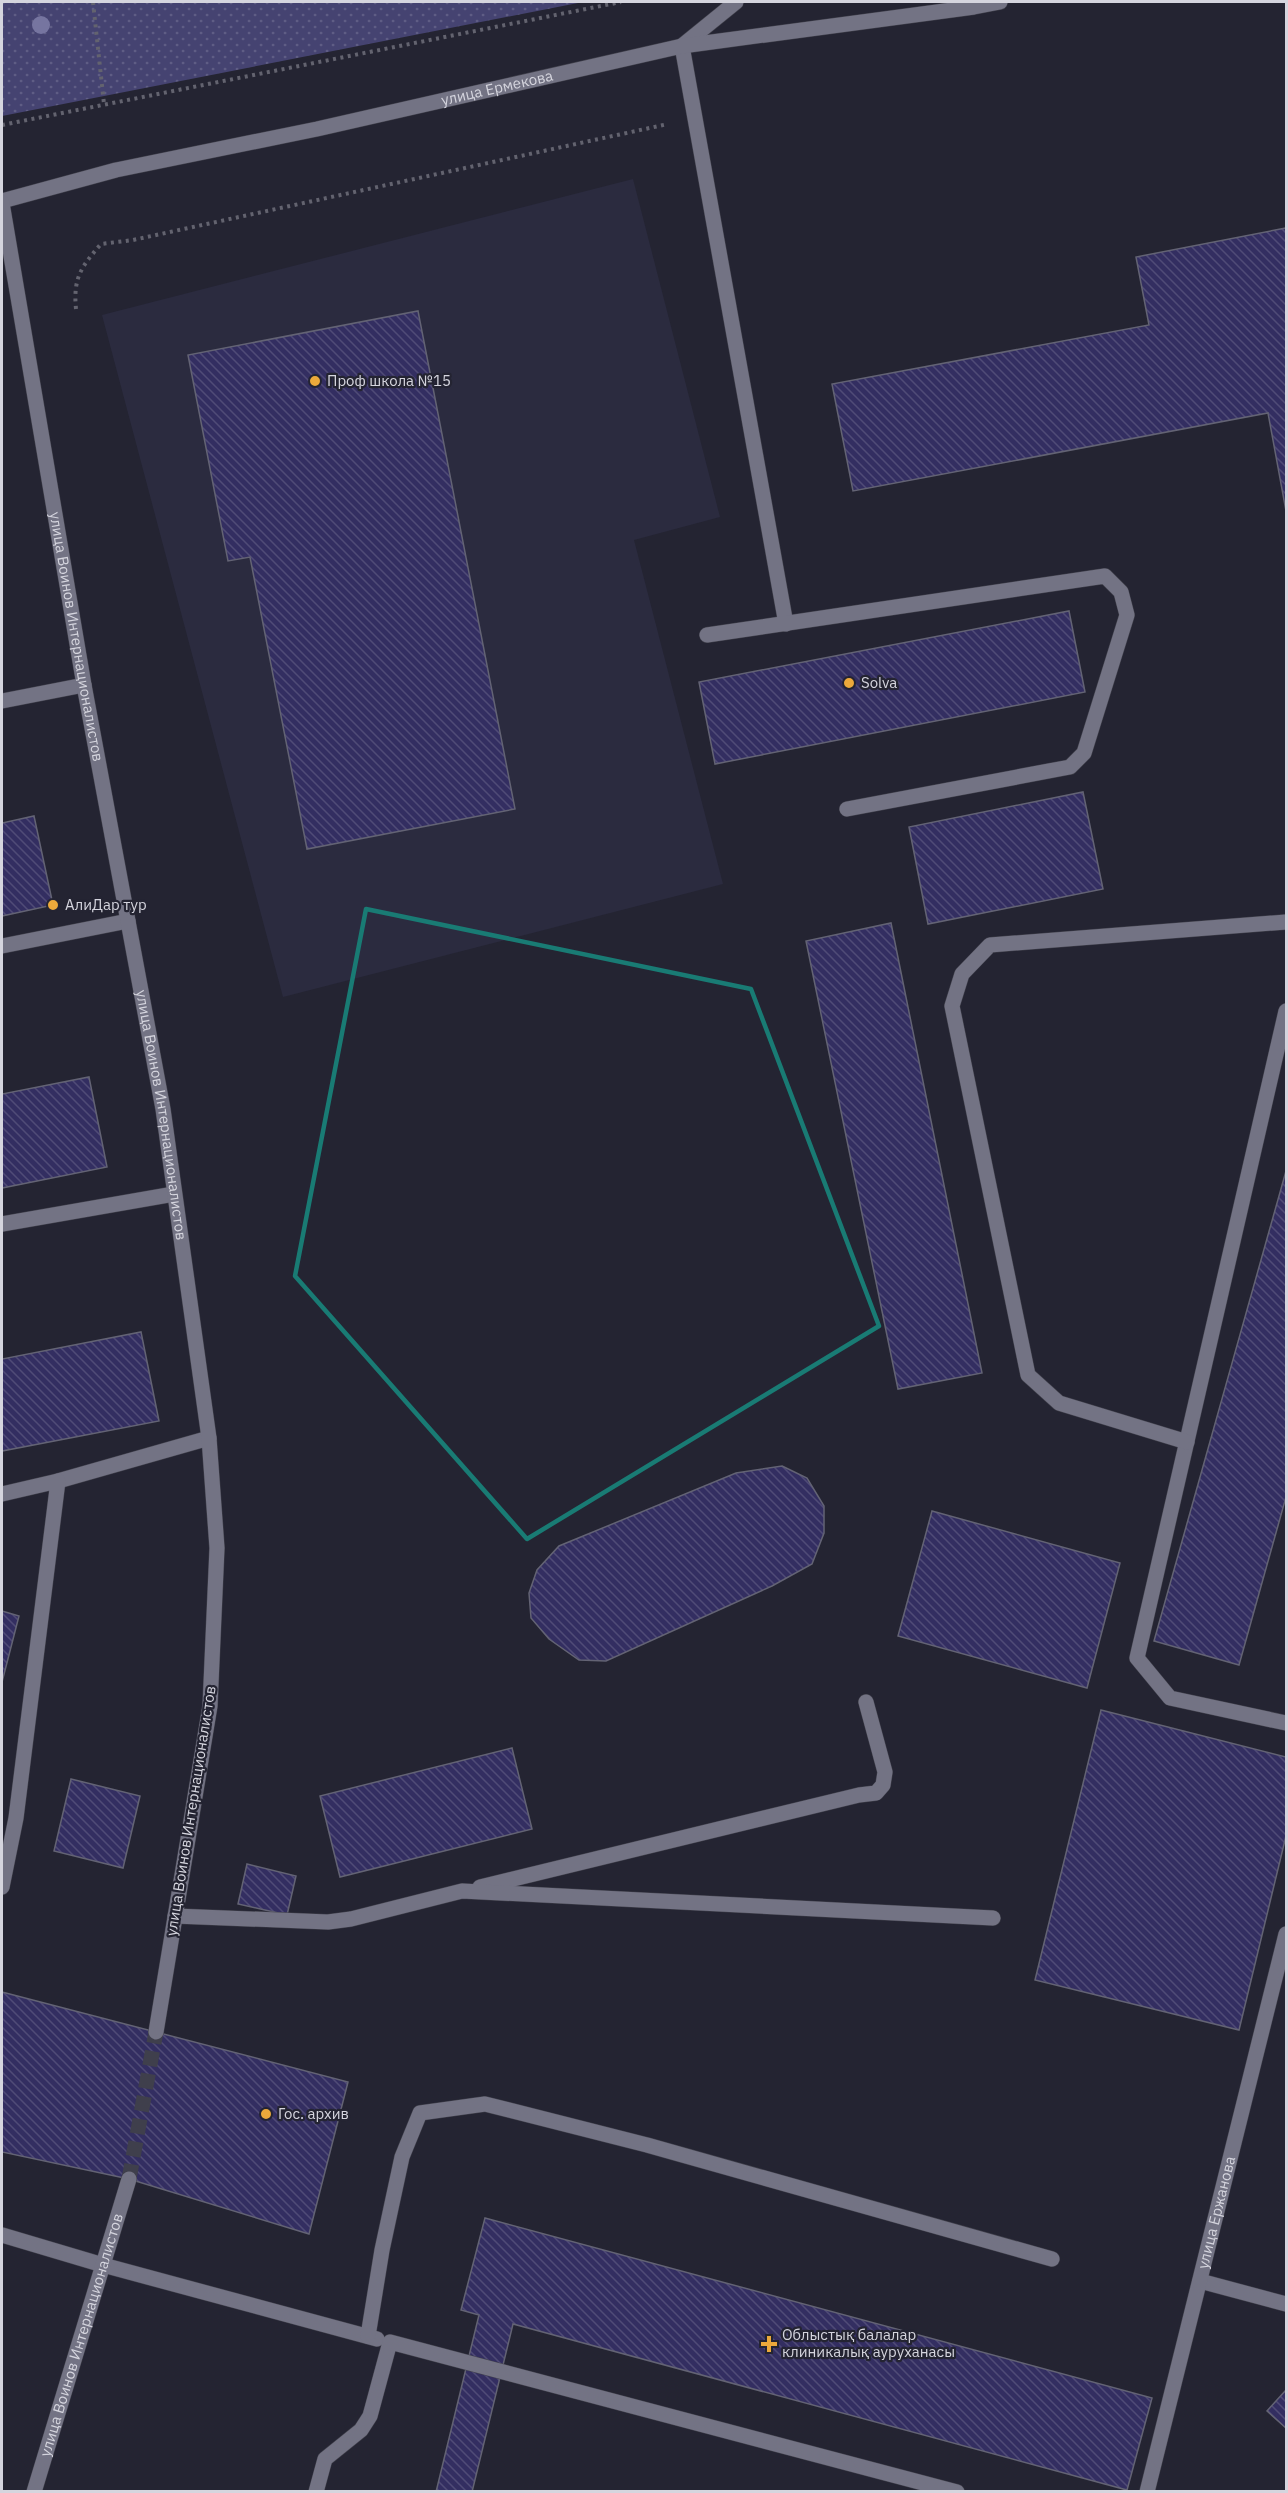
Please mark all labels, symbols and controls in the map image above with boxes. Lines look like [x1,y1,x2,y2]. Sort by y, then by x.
street label: улица Ермекова [439,66,555,109]
place label: Проф школа №15 [327,371,451,390]
marker: Проф школа №15 [308,374,322,388]
street label: улица Воинов Интернационалистов [46,510,108,763]
place label: Solva [861,673,897,692]
marker: Solva [842,676,856,690]
place label: АлиДар тур [65,895,147,914]
marker: АлиДар тур [46,898,60,912]
street label: улица Воинов Интернационалистов [132,988,191,1241]
street label: улица Воинов Интернационалистов [161,1684,220,1937]
place label: Гос. архив [278,2104,349,2123]
marker: Гос. архив [259,2107,273,2121]
street label: улица Ержанова [1193,2154,1239,2271]
street label: улица Воинов Интернационалистов [35,2211,127,2459]
place label: Облыстық балалар клиникалық ауруханасы [782,2325,955,2361]
marker: Облыстық балалар клиникалық ауруханасы [760,2335,778,2353]

